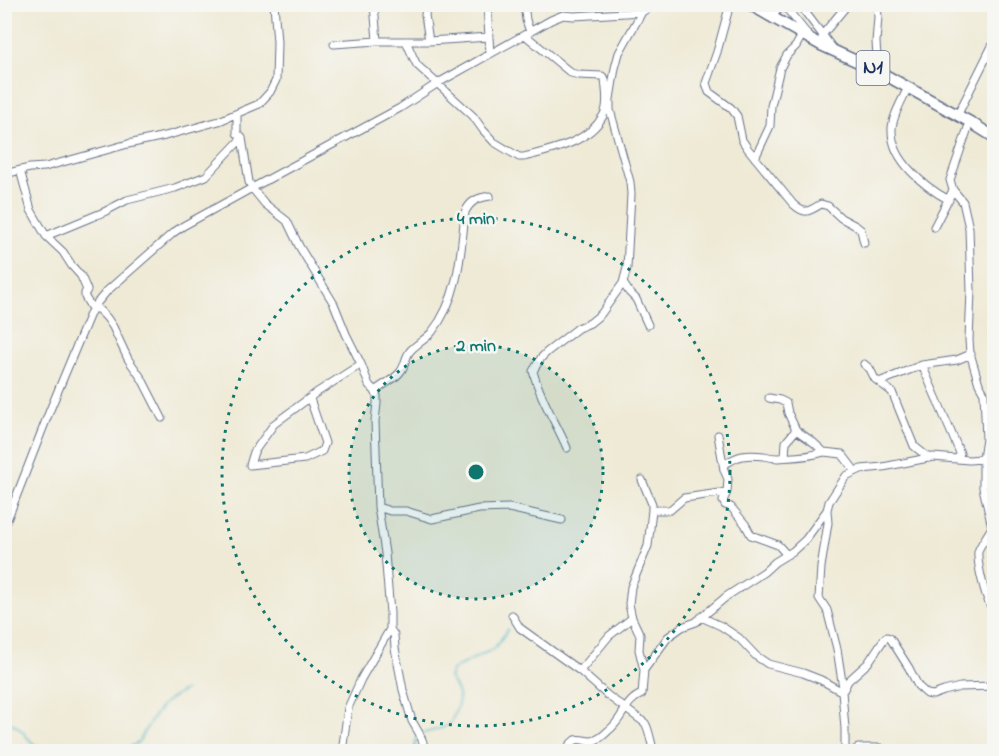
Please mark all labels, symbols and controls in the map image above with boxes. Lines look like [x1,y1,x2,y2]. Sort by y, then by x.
road number: N1 [856,51,890,85]
text: 4 min [457,207,495,233]
text: 2 min [455,334,496,360]
centre of rings [466,462,486,482]

